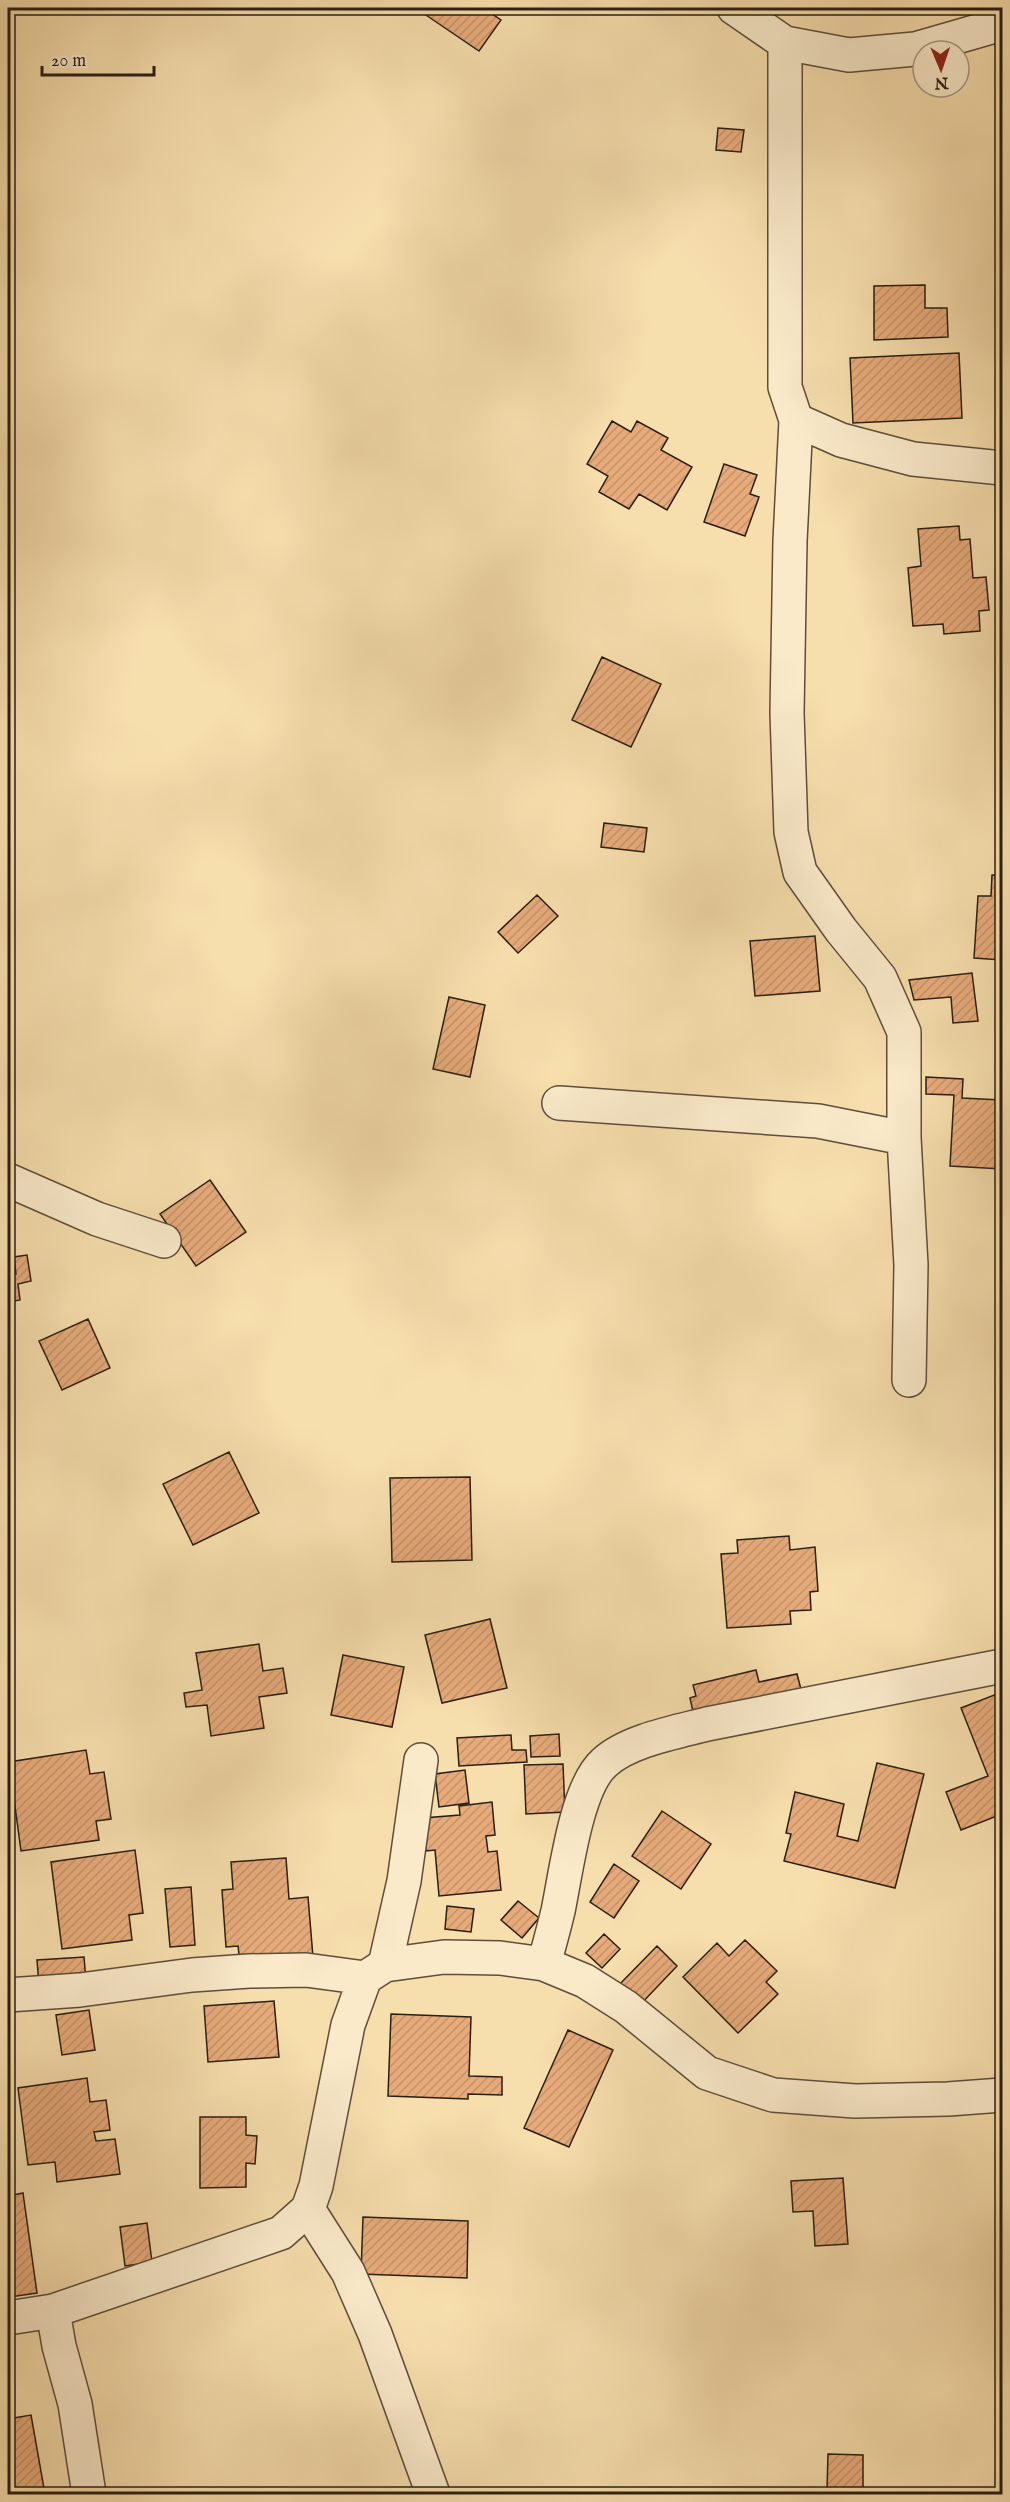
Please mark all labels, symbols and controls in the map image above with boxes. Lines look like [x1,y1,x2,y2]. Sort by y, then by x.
scale bar [42,39,154,77]
north arrow [911,39,971,99]
text: 20 m [51,50,86,73]
text: N [934,72,950,92]

